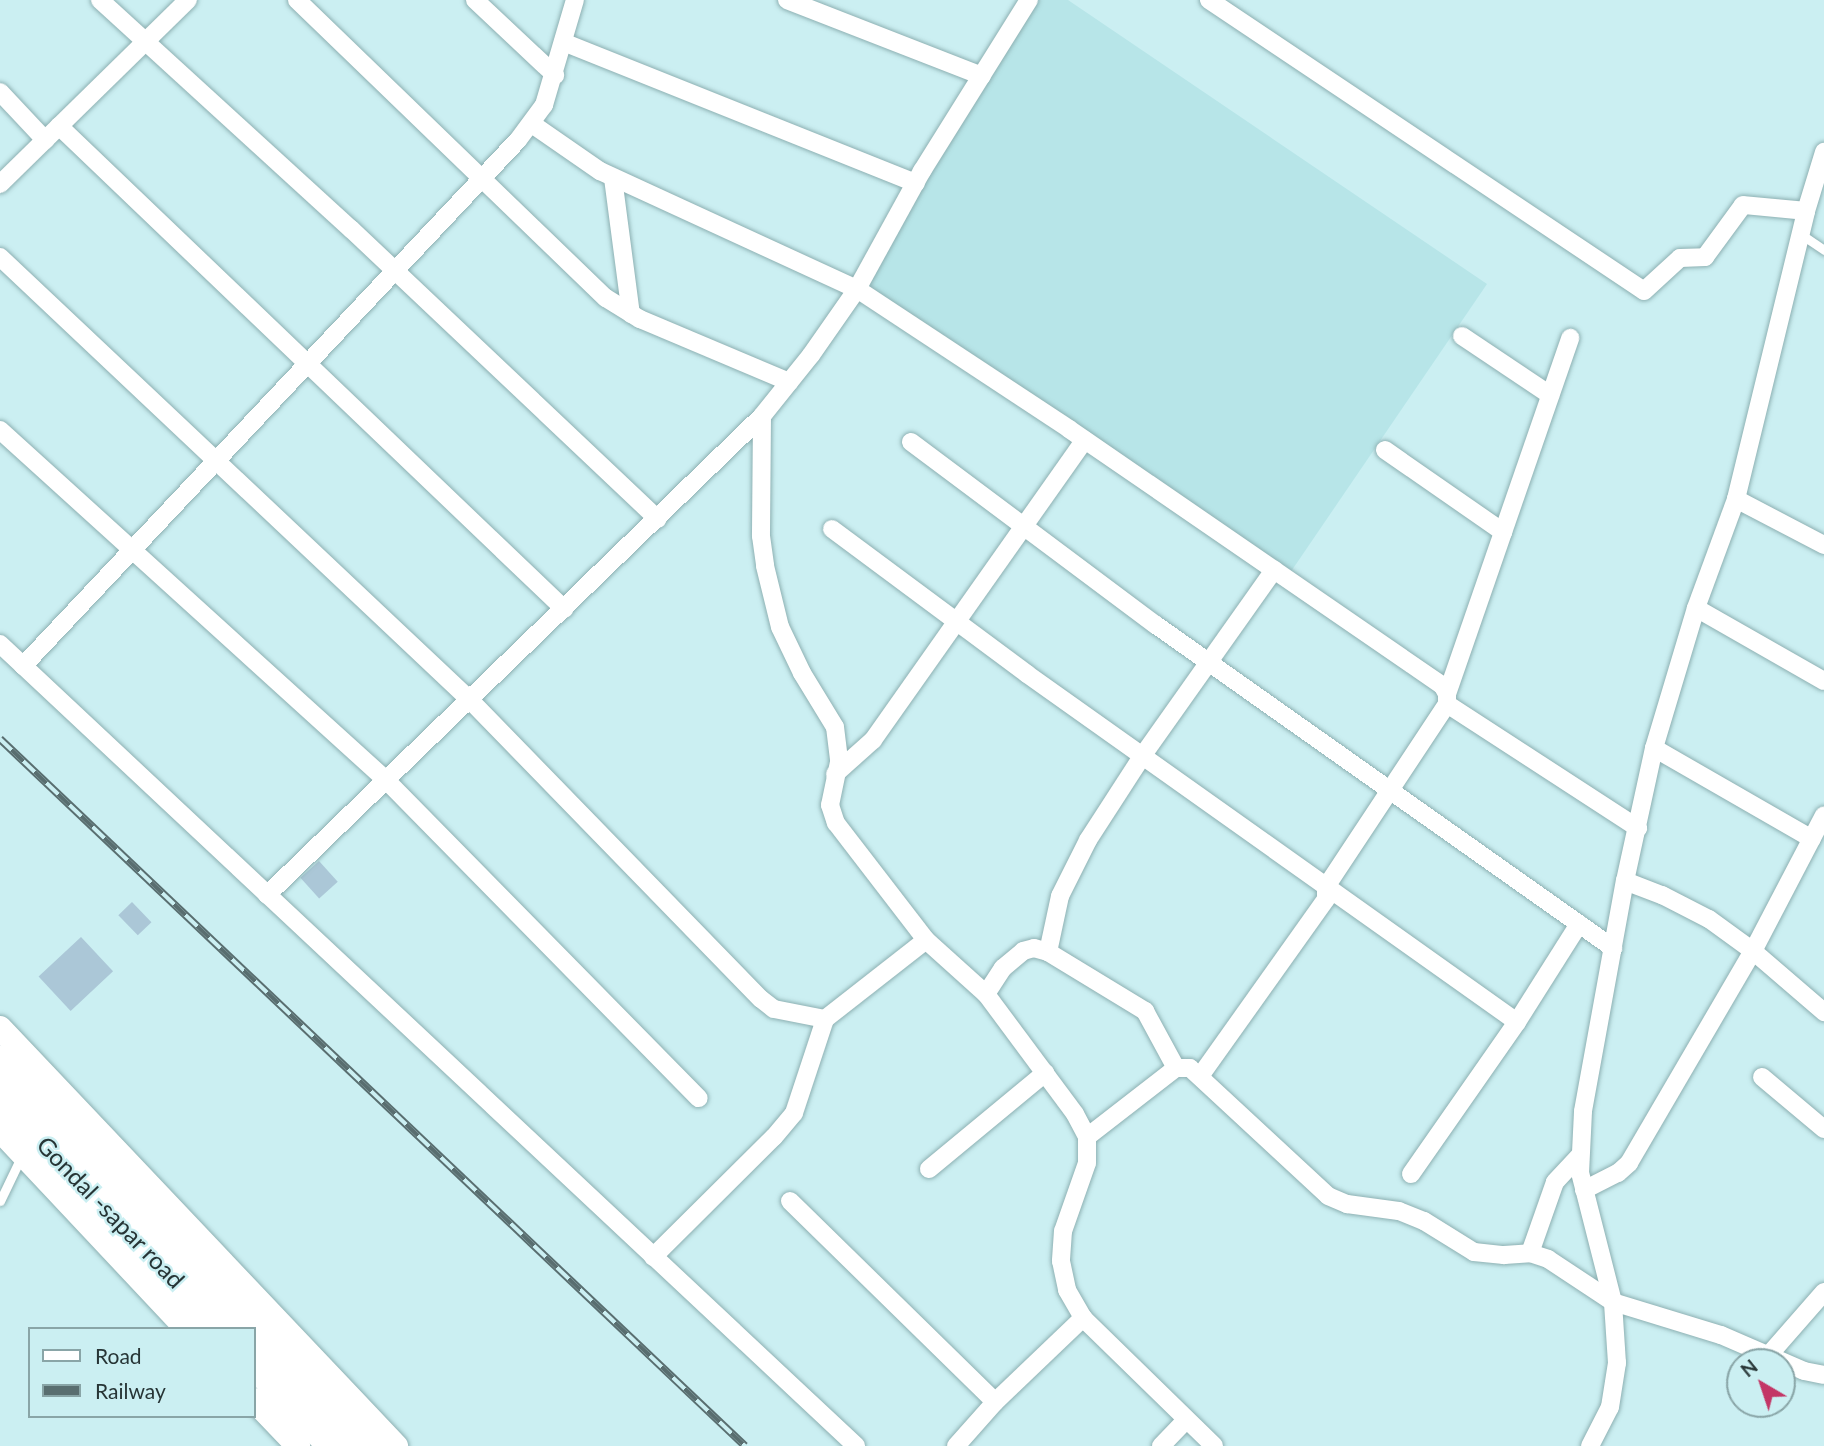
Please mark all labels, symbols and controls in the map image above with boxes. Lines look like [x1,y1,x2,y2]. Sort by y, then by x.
street label: Gondal -sapar road [31,1130,191,1294]
legend [28,1327,256,1418]
text: Road [95,1343,142,1368]
north arrow [1726,1348,1796,1418]
text: N [1736,1354,1762,1381]
text: Railway [95,1378,166,1403]

